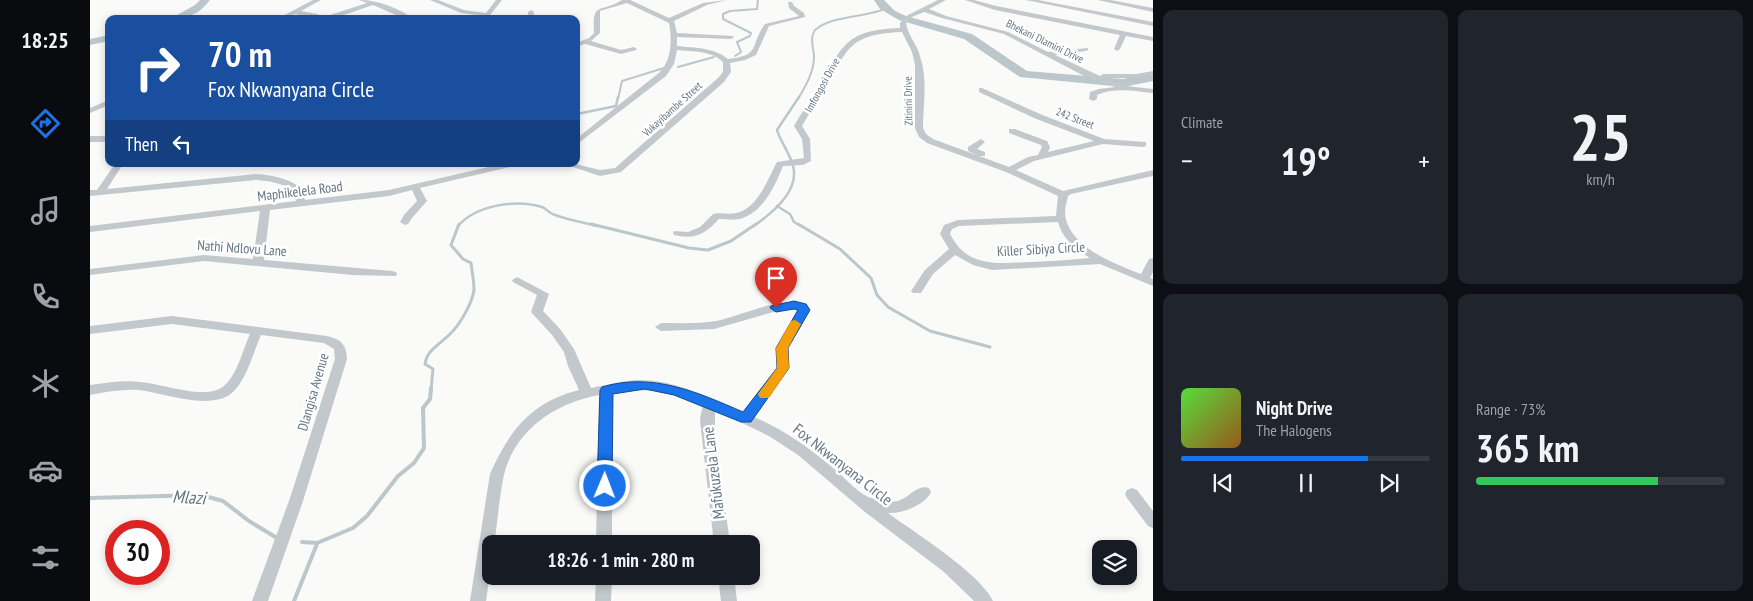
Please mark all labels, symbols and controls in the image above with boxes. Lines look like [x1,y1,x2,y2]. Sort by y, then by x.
street label: Bhekani Dlamini Drive [1004,16,1086,66]
text: 18:25 [21,26,69,54]
text: 70 m [208,31,272,77]
icon: right [125,35,190,100]
street label: Imfongosi Drive [801,55,843,115]
text: Fox Nkwanyana Circle [208,75,374,103]
street label: Zitinini Drive [901,76,915,126]
street label: Vukayibambe Street [639,79,705,140]
text: 25 [1569,94,1632,178]
street label: 242 Street [1054,104,1096,132]
icon: directions [28,106,63,141]
text: Climate [1181,112,1223,132]
icon: left [168,130,196,158]
text: Then [125,132,158,156]
text: 19° [1280,136,1331,185]
text: − [1181,142,1193,179]
text: + [1418,142,1430,179]
text: km/h [1586,169,1615,189]
street label: Maphikelela Road [256,177,344,205]
icon: music [28,193,63,228]
street label: Nathi Ndlovu Lane [197,236,288,260]
street label: Killer Sibiya Circle [996,238,1086,260]
pin [755,257,797,308]
icon: arrive [762,264,790,292]
icon: phone [28,279,63,314]
street label: Dlangisa Avenue [293,351,333,433]
icon: climate [28,366,63,401]
text: Night Drive [1256,396,1333,420]
text: Range · 73% [1476,399,1545,419]
street label: Fox Nkwanyana Circle [789,419,897,509]
text: The Halogens [1256,420,1332,440]
text: 365 km [1476,423,1579,472]
street label: Mafukuzela Lane [697,426,729,520]
icon: car [28,453,63,488]
position arrow [578,459,630,511]
icon: previous [1209,469,1237,497]
icon: pause [1292,469,1320,497]
icon: next [1375,469,1403,497]
water label: Mlazi [172,485,208,509]
speed limit sign: 30 [105,520,170,585]
icon: filters [28,540,63,575]
map controls [1092,540,1137,585]
button: layers [1092,540,1137,585]
text: 18:26 · 1 min · 280 m [548,548,694,572]

